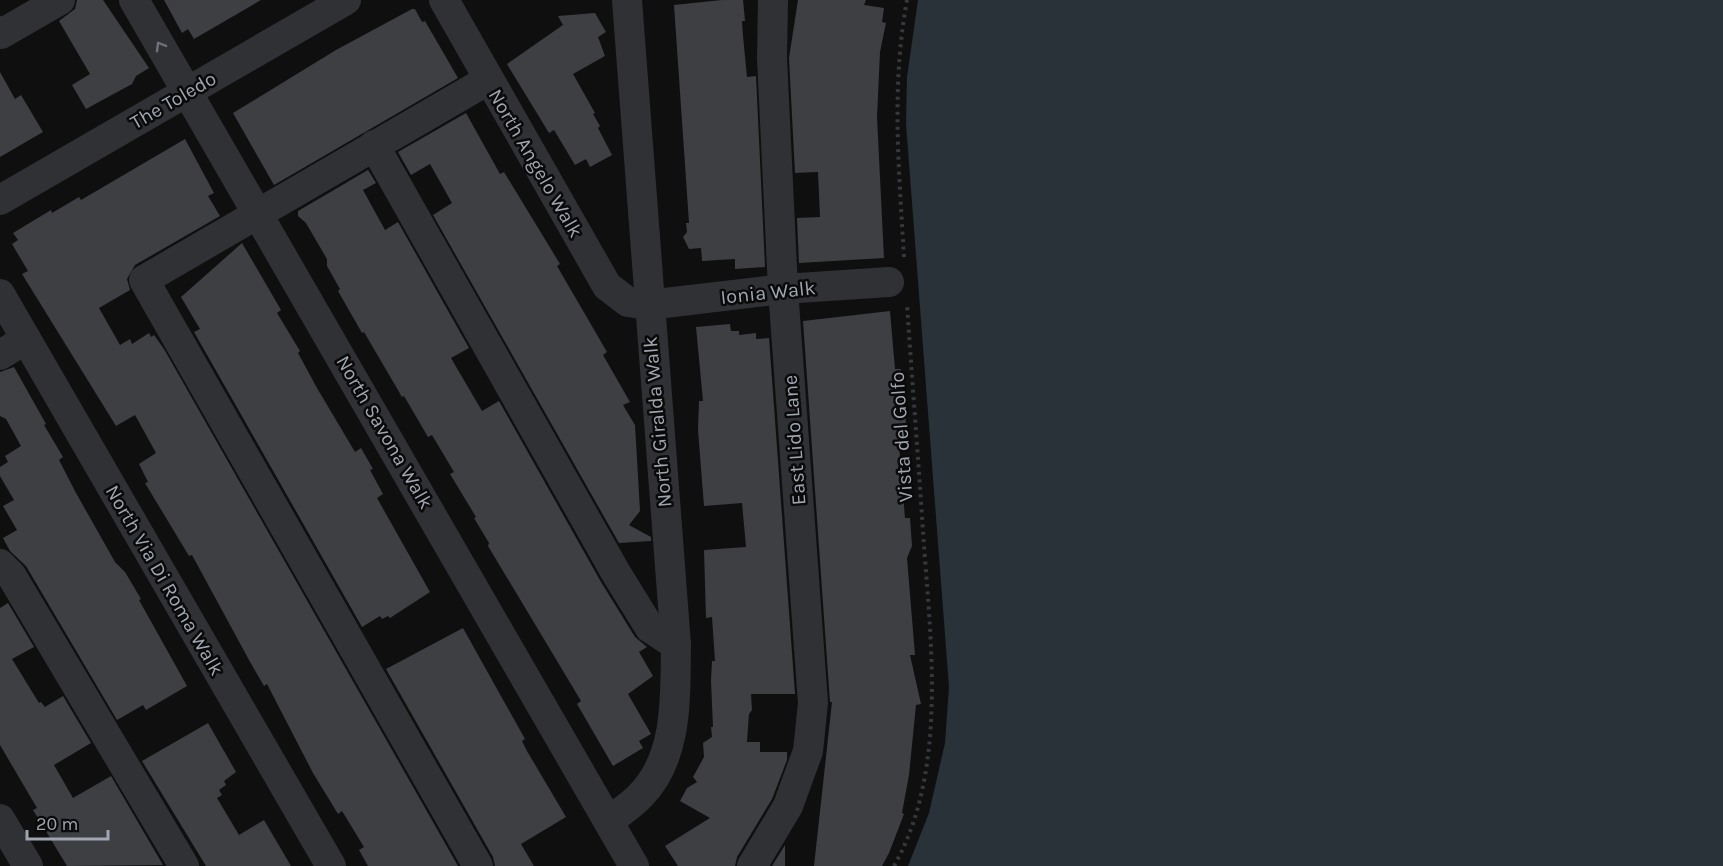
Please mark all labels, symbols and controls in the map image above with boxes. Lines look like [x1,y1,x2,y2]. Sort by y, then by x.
one-way arrow [156,42,167,52]
street label: The Toledo [126,67,220,134]
street label: North Angelo Walk [484,85,587,242]
street label: Ionia Walk [719,276,817,309]
street label: North Giralda Walk [639,335,676,508]
street label: North Savona Walk [331,351,438,513]
street label: Vista del Golfo [885,371,918,503]
street label: East Lido Lane [778,374,811,506]
street label: North Via Di Roma Walk [101,481,228,679]
scale bar [27,803,108,841]
text: 20 m [36,813,78,835]

